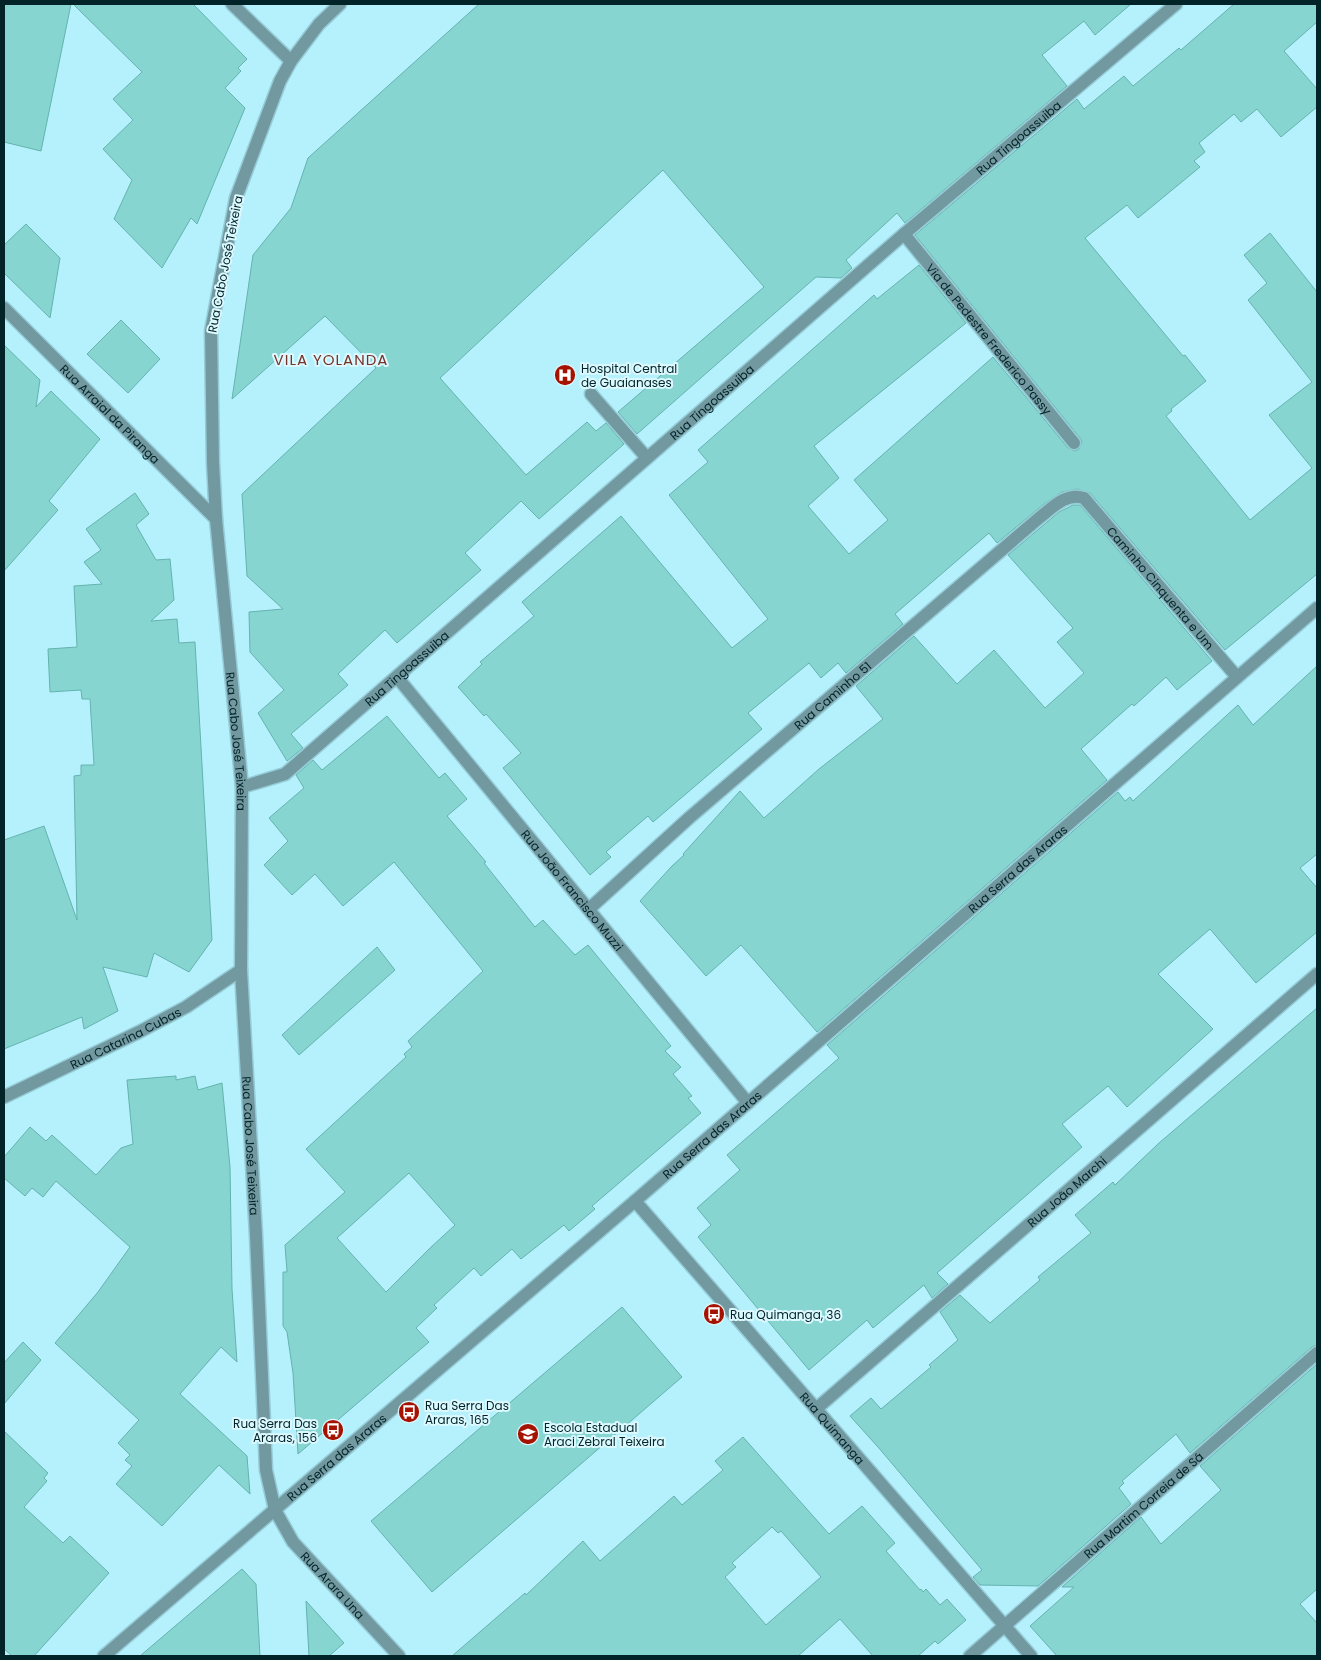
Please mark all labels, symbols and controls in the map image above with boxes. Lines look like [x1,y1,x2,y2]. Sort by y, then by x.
street label: Rua Tingoassuiba [972,96,1065,178]
street label: Rua Cabo José Teixeira [203,194,247,334]
street label: Via de Pedestre Frederico Passy [922,259,1056,418]
district label: VILA YOLANDA [274,349,388,370]
street label: Rua Arraial da Piranga [57,360,164,467]
place label: Hospital Central de Guaianases [581,360,677,391]
street label: Rua Tingoassuiba [666,360,757,443]
hospital icon: Hospital Central de Guaianases [553,363,577,387]
street label: Caminho Cinquenta e Um [1103,523,1218,653]
street label: Rua Tingoassuiba [361,627,452,710]
street label: Rua Caminho 51 [790,657,875,733]
street label: Rua Cabo José Teixeira [222,671,251,811]
street label: Rua Serra das Araras [964,821,1071,916]
street label: Rua João Francisco Muzzi [517,826,628,954]
street label: Rua Catarina Cubas [67,1003,184,1073]
street label: Rua Cabo José Teixeira [239,1076,263,1216]
street label: Rua Serra das Araras [658,1086,765,1182]
street label: Rua João Marchi [1023,1152,1110,1231]
bus stop icon: Rua Quimanga, 36 [702,1302,726,1326]
place label: Rua Quimanga, 36 [730,1306,841,1323]
street label: Rua Quimanga [796,1388,869,1468]
place label: Rua Serra Das Araras, 165 [425,1397,509,1428]
bus stop icon: Rua Serra Das Araras, 165 [397,1400,421,1424]
street label: Rua Serra das Araras [283,1409,390,1504]
place label: Rua Serra Das Araras, 156 [233,1415,317,1446]
bus stop icon: Rua Serra Das Araras, 156 [321,1418,345,1442]
place label: Escola Estadual Araci Zebral Teixeira [544,1419,665,1450]
school or university icon: Escola Estadual Araci Zebral Teixeira [516,1422,540,1446]
street label: Rua Martim Correia de Sá [1080,1448,1207,1562]
street label: Rua Arara Una [297,1547,369,1623]

